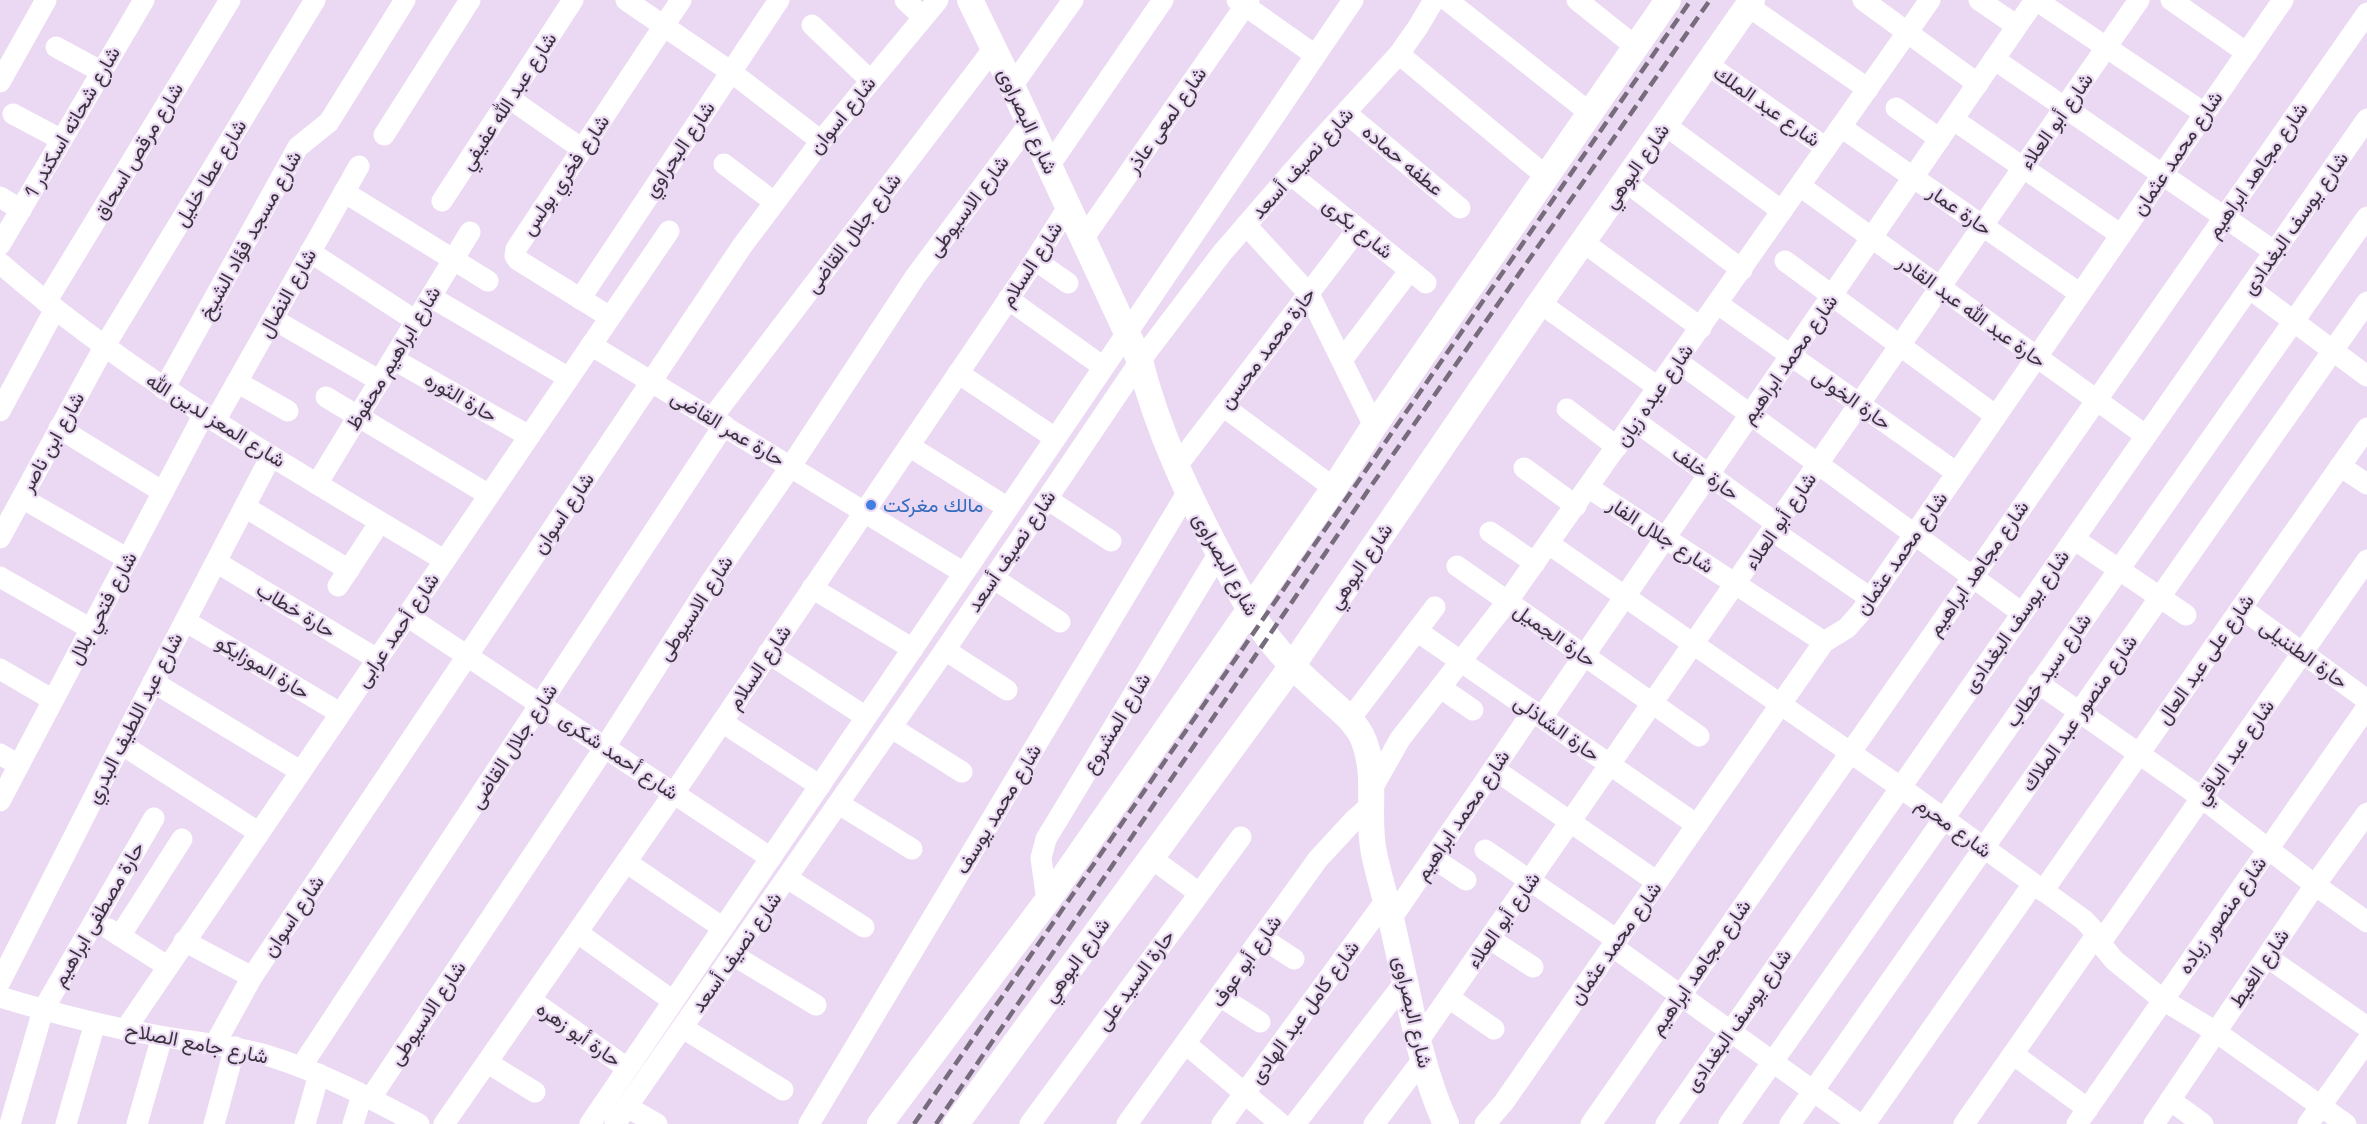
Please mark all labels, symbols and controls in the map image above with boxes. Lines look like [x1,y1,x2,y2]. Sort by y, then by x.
street label: شارع عبد الله عفيفي [454,27,566,177]
street label: شارع شحاته اسكندر 1 [18,42,127,203]
street label: شارع عبد الملك [1708,60,1826,153]
street label: شارع لمعى عاذر [1119,62,1213,180]
street label: شارع البصراوى [991,64,1064,179]
street label: شارع أبو العلاء [2013,68,2100,175]
street label: شارع اسوان [803,71,882,160]
street label: شارع مرقص اسحاق [87,78,190,225]
street label: شارع محمد عثمان [2126,86,2229,221]
street label: شارع البحراوي [637,96,724,204]
street label: شارع مجاهد ابراهيم [2200,97,2314,244]
street label: شارع نصيف أسعد [1245,102,1360,225]
street label: شارع فخري بولس [515,110,618,243]
street label: شارع عطا خليل [168,115,253,232]
street label: عطفه حماده [1357,118,1449,202]
street label: شارع البوهي [1597,118,1678,216]
street label: شارع مسجد فؤاد الشيخ [193,146,308,324]
street label: شارع يوسف البغدادى [2236,146,2355,300]
street label: شارع الاسيوطى [921,150,1015,262]
street label: شارع جلال القاضى [799,168,908,299]
street label: حارة عمار [1922,178,1997,241]
street label: شارع بكرى [1317,192,1399,265]
street label: شارع السلام [994,216,1069,312]
street label: شارع النضال [252,244,323,343]
street label: حارة عبد الله عبد القادر [1892,248,2051,374]
street label: شارع ابراهيم محفوظ [340,281,447,435]
street label: حارة محمد محسن [1213,282,1321,414]
street label: شارع محمد ابراهيم [1735,289,1844,429]
street label: شارع عبده زيان [1609,339,1700,452]
street label: حارة الخولى [1808,363,1896,435]
street label: حارة الثوره [420,366,502,428]
street label: شارع المعز لدين الله [141,367,291,474]
street label: حارة عمر القاضى [666,384,790,472]
street label: شارع ابن ناصر [13,387,91,498]
street label: حارة خلف [1667,440,1745,506]
street label: شارع اسوان [526,467,601,559]
street label: شارع أبو العلاء [1738,467,1823,575]
street label: شارع نصيف أسعد [961,485,1062,618]
street label: شارع محمد عثمان [1849,486,1954,620]
street label: شارع جلال الفار [1602,491,1719,580]
place label: مالك مغركت [883,492,983,518]
street label: شارع مجاهد ابراهيم [1921,495,2035,642]
marker: مالك مغركت [864,498,878,512]
street label: شارع البصراوى [1186,508,1265,621]
street label: شارع البوهي [1322,518,1402,616]
street label: شارع يوسف البغدادى [1957,544,2076,698]
street label: شارع فتحي بلال [61,547,146,671]
street label: شارع الاسيوطى [651,550,740,666]
street label: شارع أحمد عرابى [349,568,446,693]
street label: حارة خطاب [252,576,340,644]
street label: شارع على عبد العال [2150,589,2260,730]
street label: حارة الجميل [1509,597,1601,673]
street label: شارع سيد خطاب [1999,608,2098,733]
street label: حارة الطننيلى [2255,613,2353,695]
street label: شارع السلام [721,620,798,715]
street label: شارع عبد اللطيف البدري [80,628,192,810]
street label: حارة الموزايكو [211,629,315,705]
street label: شارع منصور عبد الملاك [2015,630,2144,797]
street label: شارع المشروع [1076,668,1157,779]
street label: شارع جلال القاضى [463,679,564,814]
street label: حارة الشاذلى [1509,689,1605,767]
street label: شارع عبد الباقي [2188,694,2283,812]
street label: شارع أحمد شكرى [554,707,684,806]
street label: شارع محمد يوسف [949,739,1048,879]
street label: شارع محمد ابراهيم [1409,745,1516,886]
street label: شارع محرم [1910,791,1997,864]
street label: حارة مصطفى ابراهيم [46,837,150,991]
street label: شارع منصور زياده [2172,851,2273,980]
street label: شارع أبو العلاء [1460,867,1547,974]
street label: شارع اسوان [256,870,331,962]
street label: شارع محمد عثمان [1563,876,1668,1010]
street label: شارع نصيف أسعد [685,886,788,1018]
street label: شارع مجاهد ابراهيم [1643,894,1757,1041]
street label: شارع أبو عوف [1205,910,1288,1013]
street label: شارع البوهي [1037,913,1119,1010]
street label: حارة السيد على [1090,924,1180,1036]
street label: شارع الغيط [2223,924,2296,1013]
street label: شارع كامل عبد الهادى [1243,935,1366,1089]
street label: شارع يوسف البغدادى [1679,943,1798,1097]
street label: شارع البصراوى [1387,954,1438,1071]
street label: شارع الاسيوطى [383,956,472,1071]
street label: حارة أبو زهره [532,995,626,1073]
street label: شارع جامع الصلاح [123,1016,271,1071]

